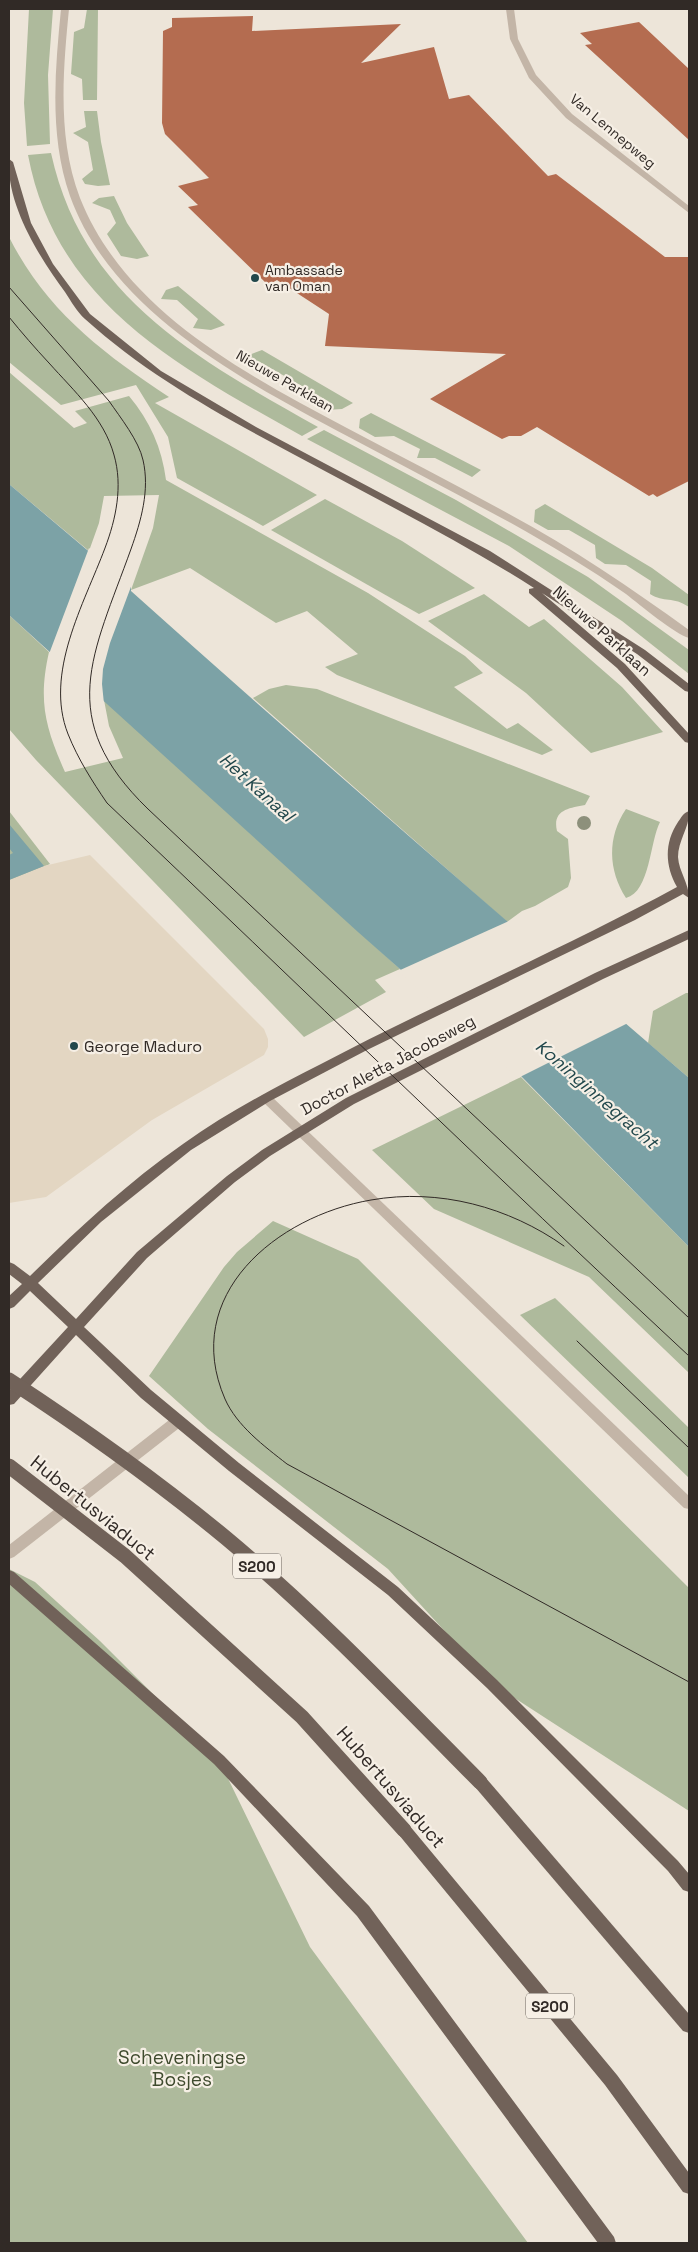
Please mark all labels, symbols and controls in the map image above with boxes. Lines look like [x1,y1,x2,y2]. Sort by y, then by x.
street label: Van Lennepweg [566,90,660,172]
place label: Ambassade van Oman [265,261,343,295]
marker: Ambassade van Oman [249,272,261,284]
street label: Nieuwe Parklaan [233,346,337,416]
street label: Nieuwe Parklaan [548,581,656,681]
water label: Het Kanaal [215,748,301,828]
street label: Doctor Aletta Jacobsweg [297,1010,479,1120]
water label: Koninginnegracht [531,1035,664,1155]
place label: George Maduro [84,1036,202,1057]
marker: George Maduro [68,1040,80,1052]
street label: Hubertusviaduct [25,1450,161,1566]
road number: S200 [233,1554,281,1578]
street label: Hubertusviaduct [331,1721,451,1853]
road number: S200 [526,1994,574,2018]
park label: Scheveningse Bosjes [118,2045,246,2092]

